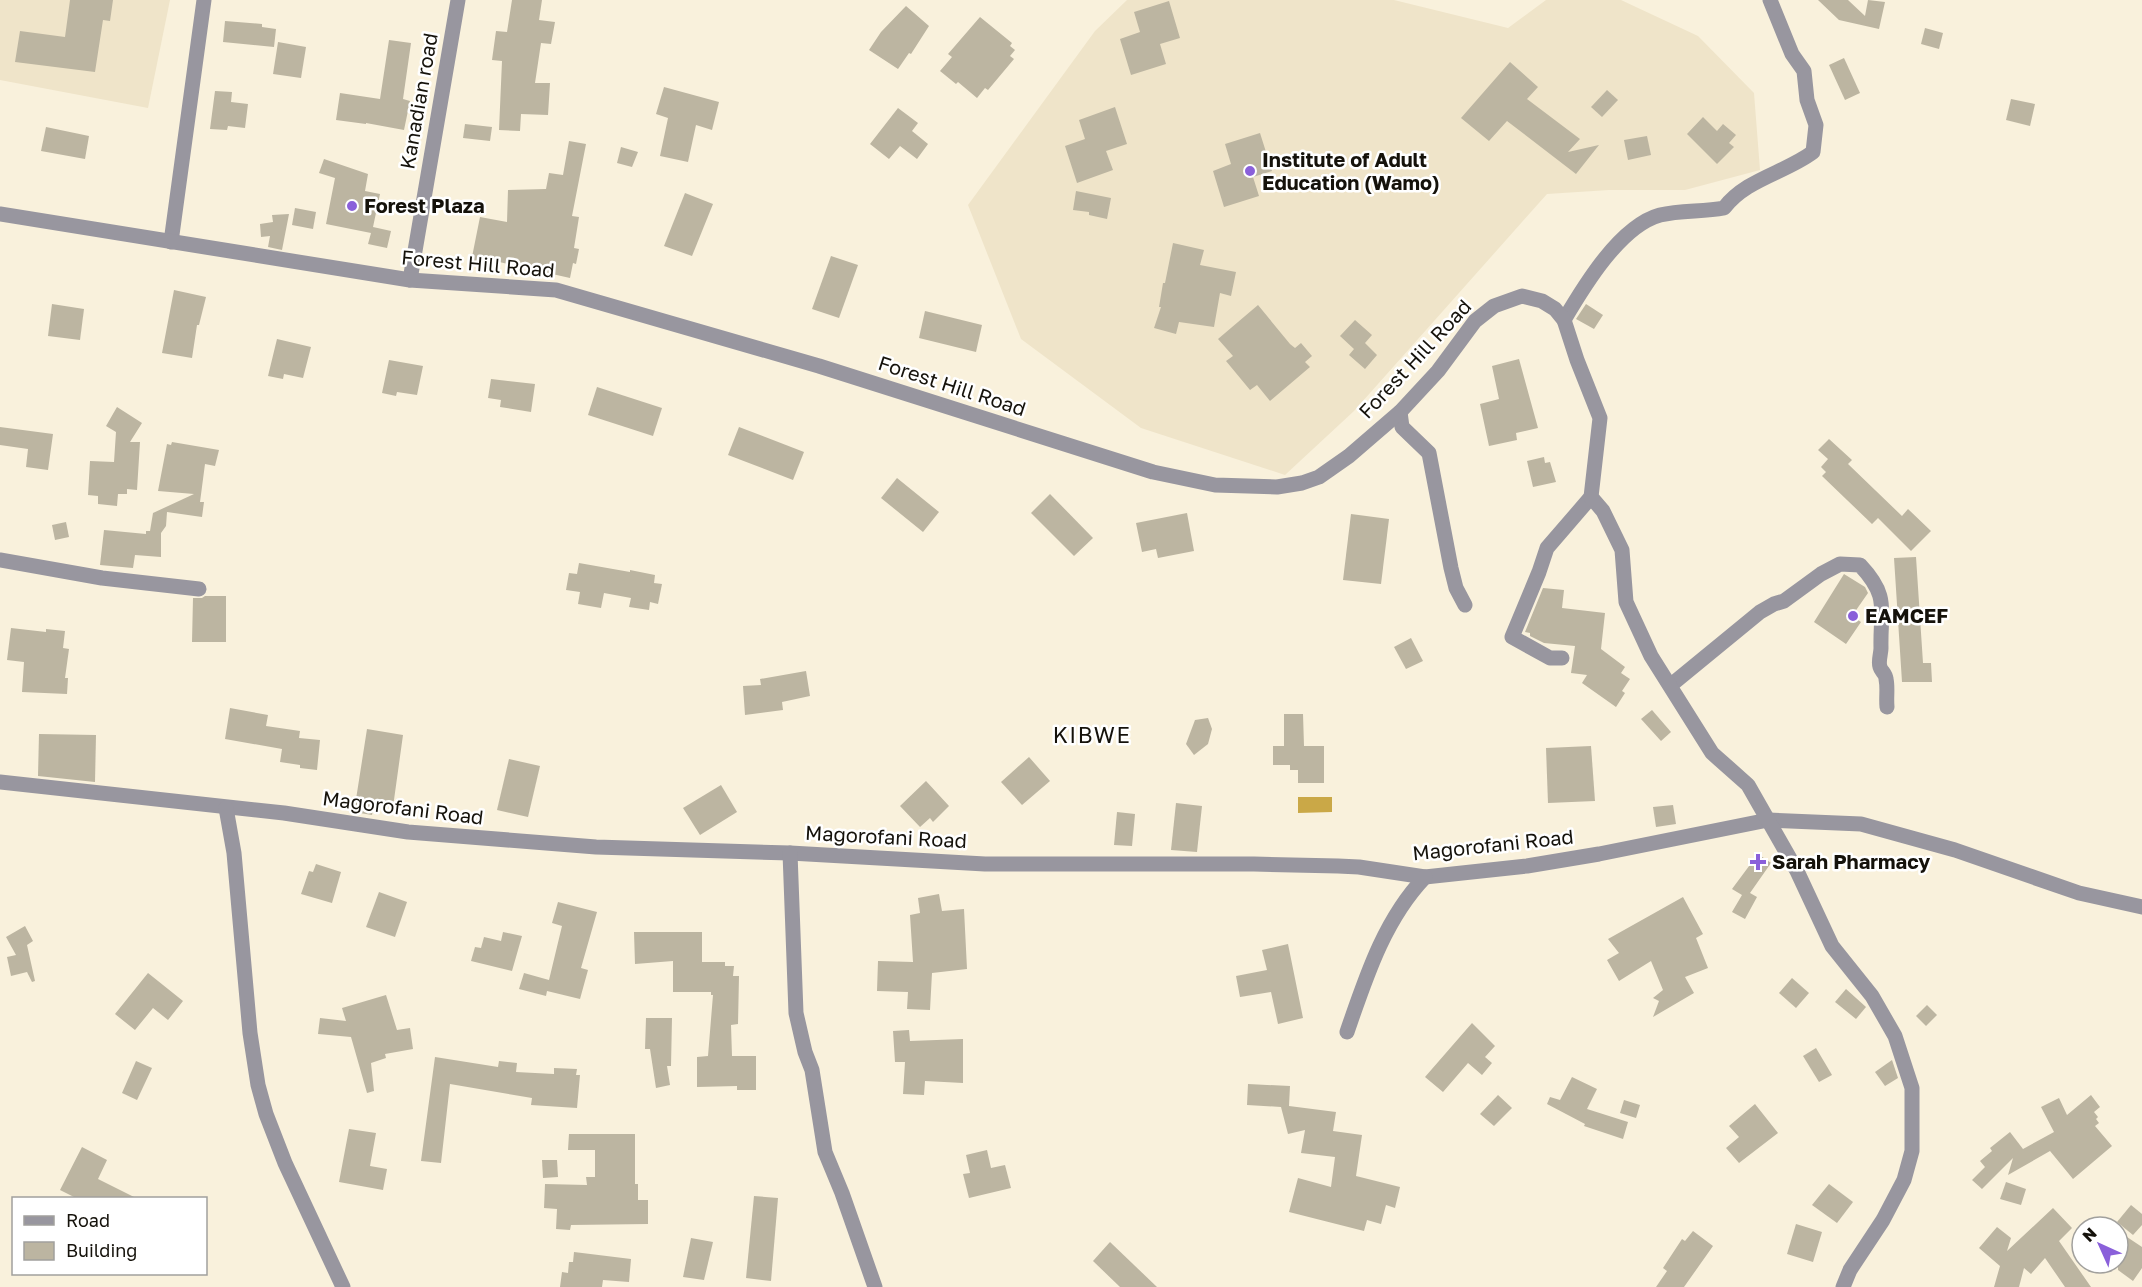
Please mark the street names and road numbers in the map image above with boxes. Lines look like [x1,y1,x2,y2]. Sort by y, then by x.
street label: Kanadian road [394,31,442,171]
street label: Forest Hill Road [400,244,556,282]
street label: Forest Hill Road [1353,294,1476,423]
street label: Forest Hill Road [875,350,1029,420]
street label: Magorofani Road [321,785,485,829]
street label: Magorofani Road [805,820,968,852]
street label: Magorofani Road [1411,824,1575,864]

